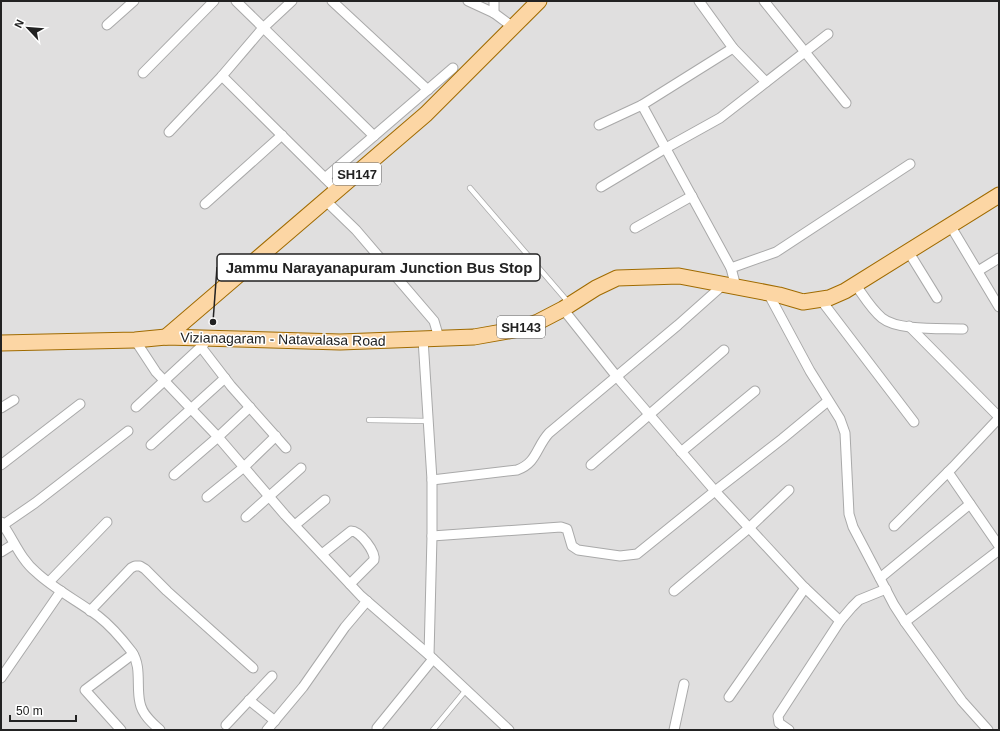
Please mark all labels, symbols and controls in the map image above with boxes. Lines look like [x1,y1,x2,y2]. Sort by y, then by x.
north arrow [8,8,48,48]
text: N [12,17,26,30]
road number: SH147 [333,163,381,185]
callout: Jammu Narayanapuram Junction Bus Stop [217,254,540,281]
text: Jammu Narayanapuram Junction Bus Stop [226,259,532,276]
road number: SH143 [497,316,545,338]
street label: Vizianagaram - Natavalasa Road [180,329,386,349]
scale bar [10,697,76,723]
text: 50 m [16,704,43,718]

